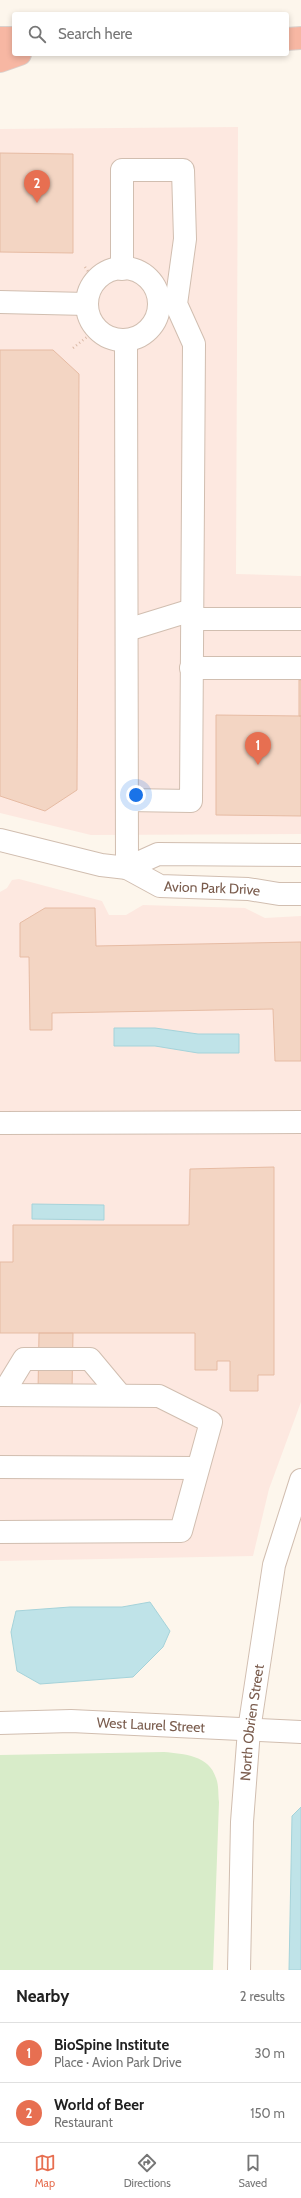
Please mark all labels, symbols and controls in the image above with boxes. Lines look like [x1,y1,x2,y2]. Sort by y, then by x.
search box [12,12,289,56]
icon: search [26,23,48,45]
text: Search here [58,25,133,43]
pin: 2 [24,170,50,203]
pin: 1 [245,732,271,765]
your location [126,785,146,805]
street label: Avion Park Drive [164,877,262,900]
street label: North Obrien Street [236,1663,268,1781]
street label: West Laurel Street [96,1713,206,1736]
text: Nearby [16,1986,69,2006]
text: 2 results [240,1988,285,2004]
text: BioSpine Institute [54,2036,169,2054]
text: 1 [27,2045,31,2061]
text: 30 m [255,2045,285,2061]
text: Place · Avion Park Drive [54,2054,182,2070]
text: World of Beer [54,2096,144,2114]
text: 2 [26,2105,32,2121]
text: 150 m [250,2105,285,2121]
text: Restaurant [54,2114,113,2130]
tab: Map [34,2152,56,2190]
tab: Directions [124,2152,171,2190]
tab: Saved [239,2152,267,2190]

